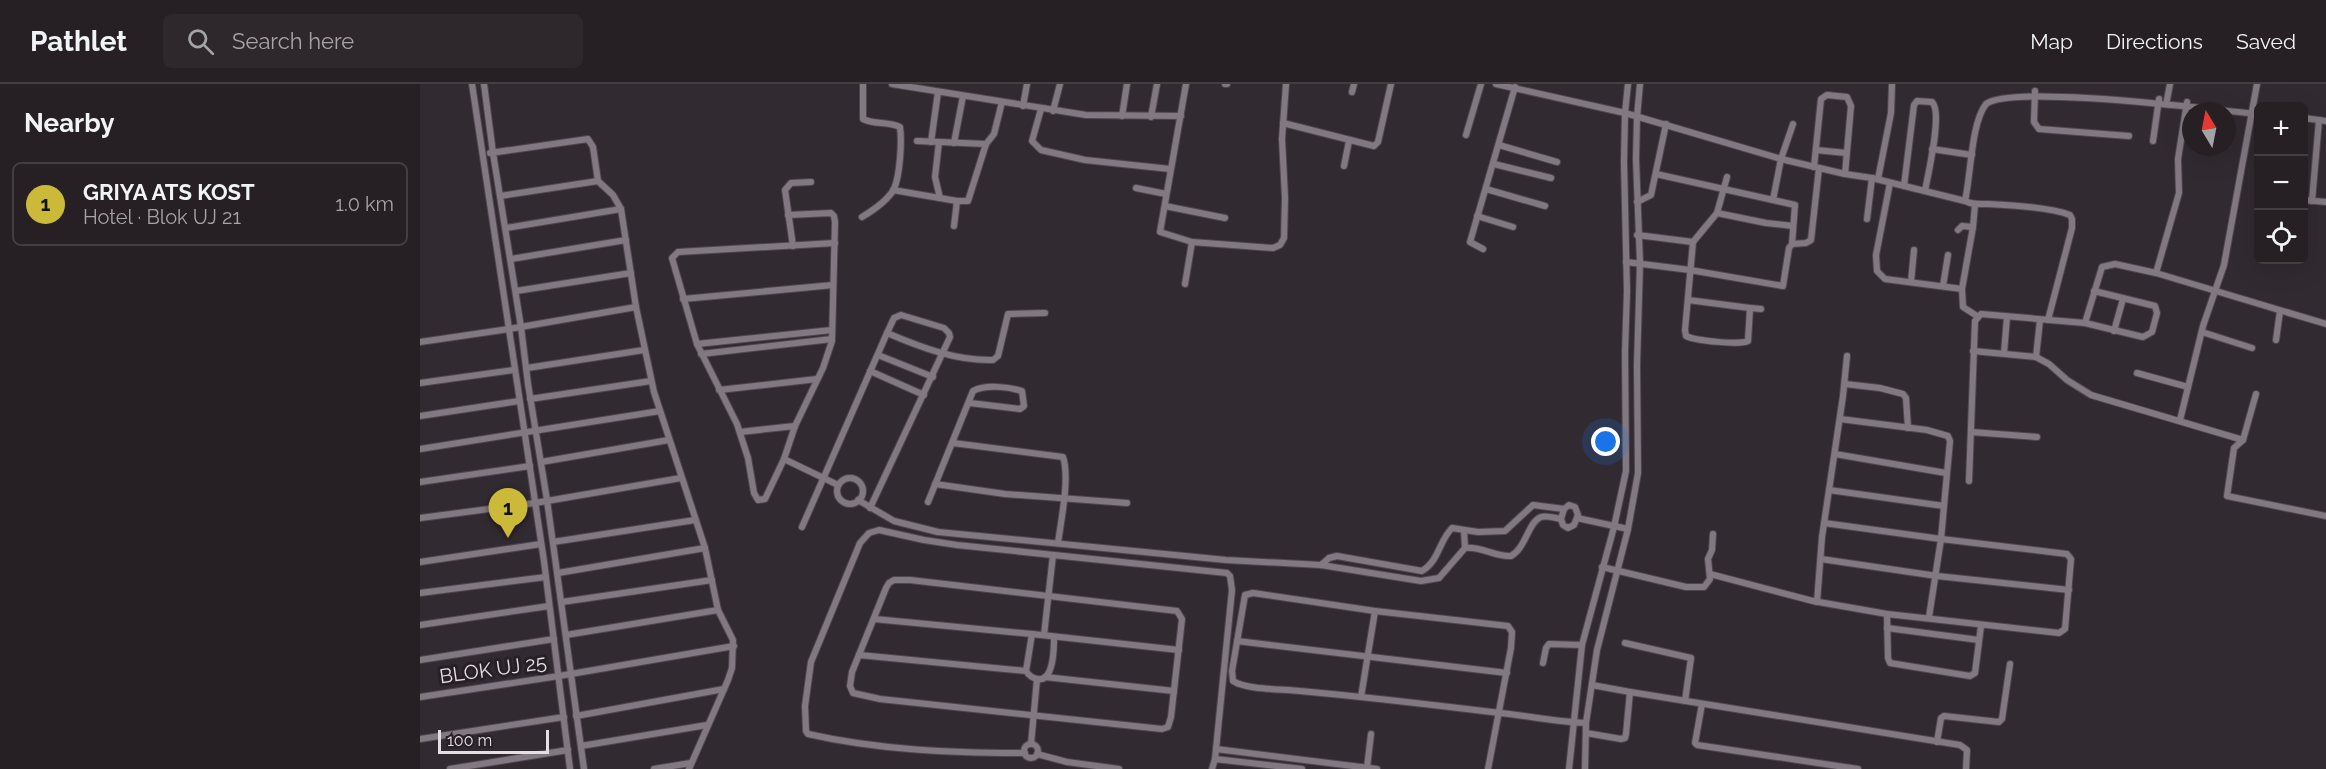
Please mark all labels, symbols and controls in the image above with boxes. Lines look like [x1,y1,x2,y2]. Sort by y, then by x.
search box [163,14,583,68]
text: Pathlet [30,25,127,58]
icon: search [184,25,217,58]
text: Search here [232,28,354,54]
text: Map [2030,29,2073,54]
text: Directions [2106,29,2203,54]
text: Saved [2236,29,2296,54]
north arrow [2182,102,2236,156]
map controls [2254,102,2308,264]
button: + [2254,102,2308,156]
text: Nearby [24,108,114,138]
button: − [2254,156,2308,210]
text: GRIYA ATS KOST [83,179,255,205]
text: 1 [41,192,50,216]
text: 1.0 km [335,192,394,216]
text: Hotel · Blok UJ 21 [83,205,241,229]
button: locate [2254,210,2308,264]
your location [1591,427,1620,456]
pin: 1 [488,488,527,538]
street label: BLOK UJ 25 [438,650,548,688]
scale bar [438,727,549,754]
text: 100 m [447,731,492,750]

